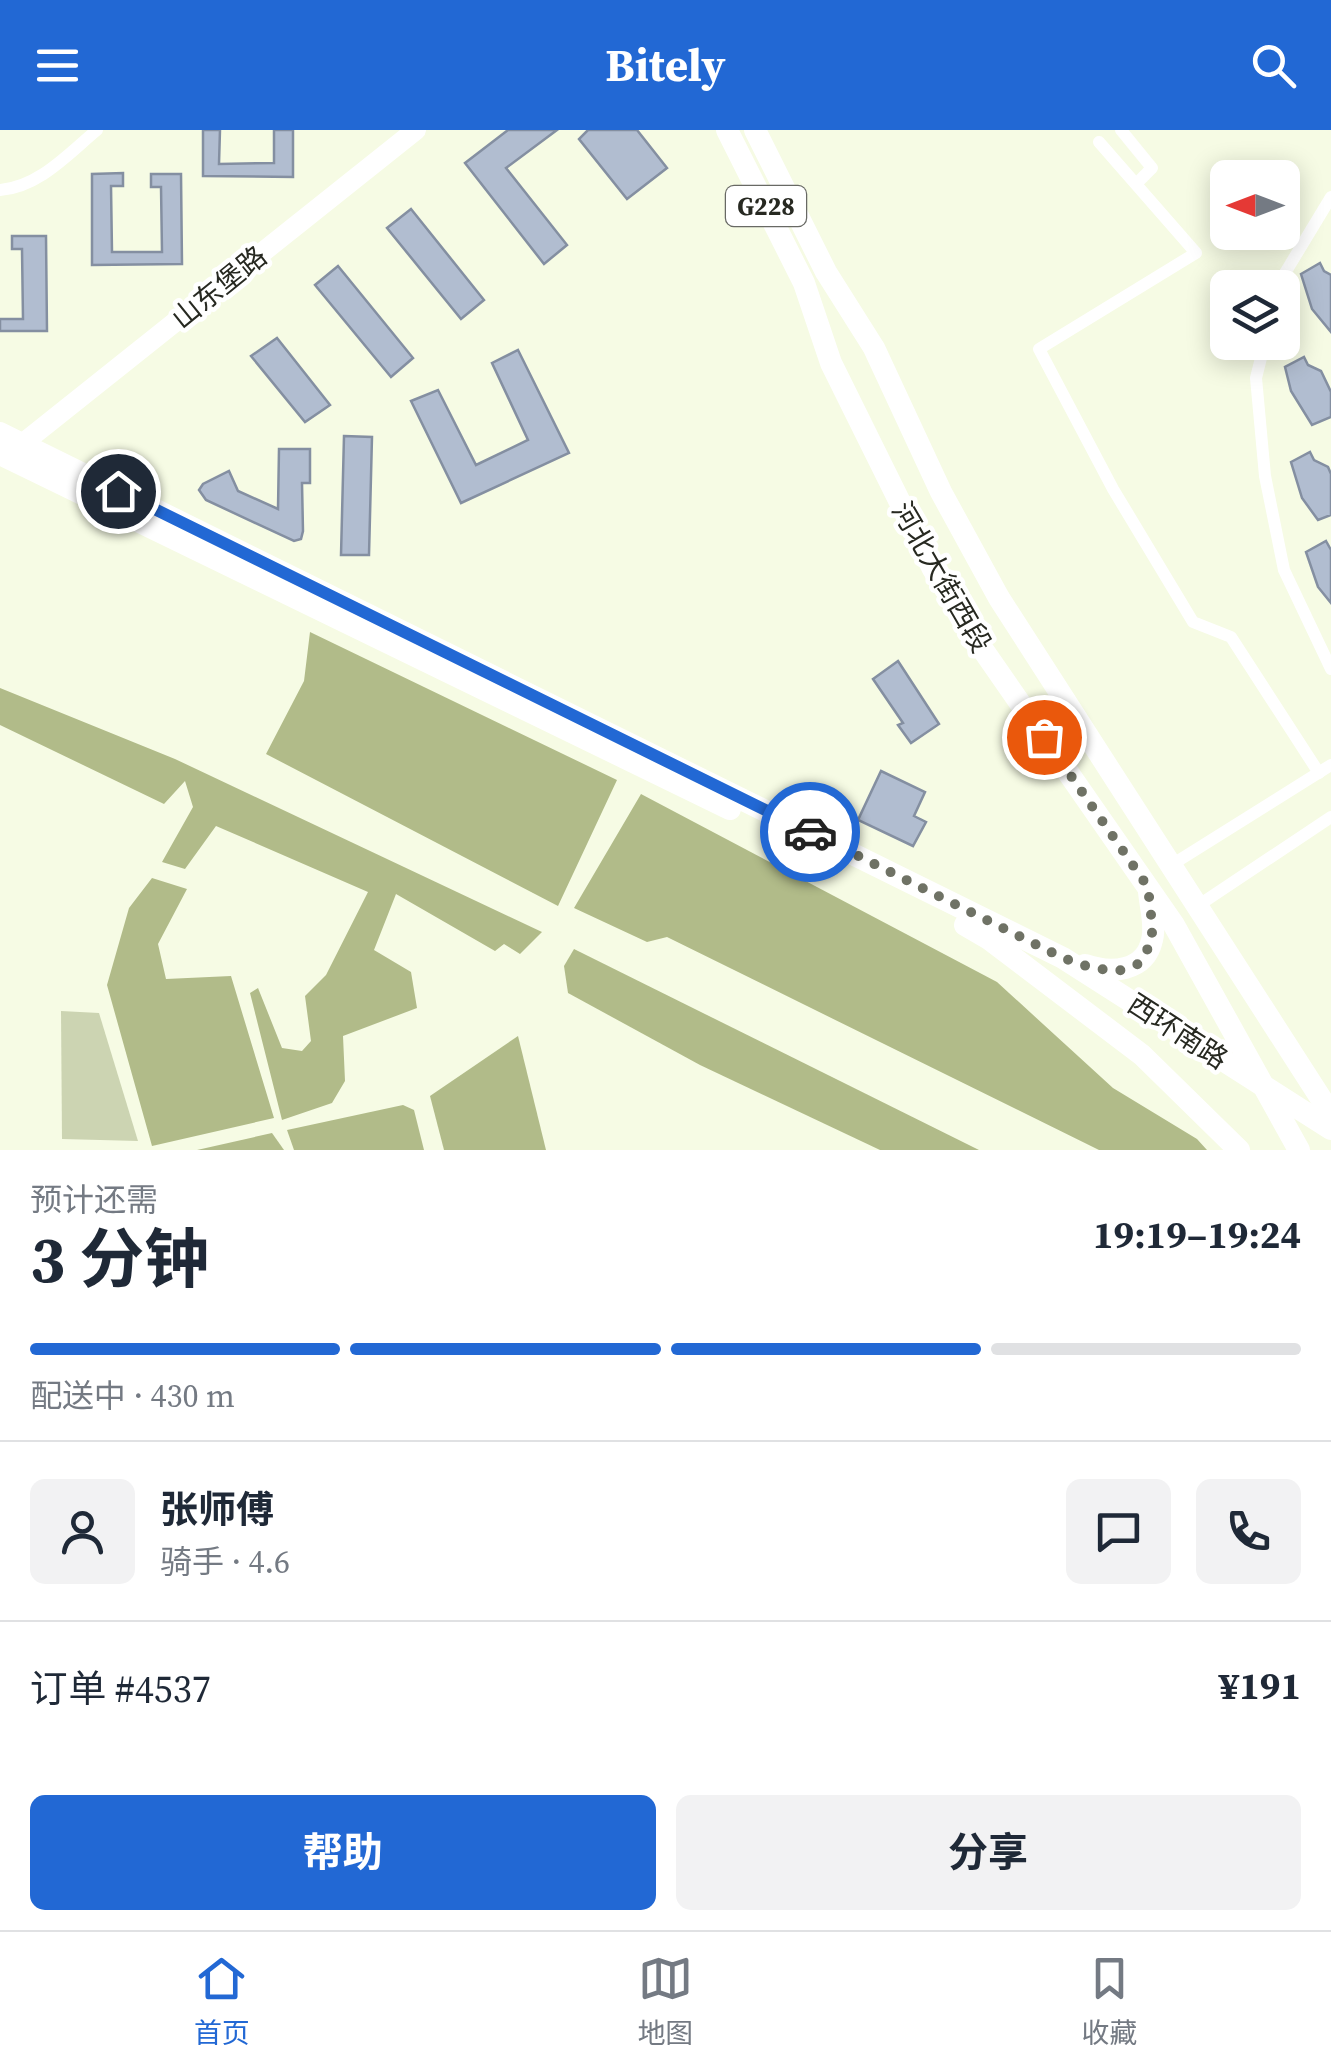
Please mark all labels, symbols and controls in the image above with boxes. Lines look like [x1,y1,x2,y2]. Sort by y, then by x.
text: Bitely [605,34,726,96]
icon: menu [30,38,85,93]
icon: search [1246,38,1301,93]
north arrow [1210,160,1300,250]
map controls [1210,160,1300,360]
road number: G228 [726,186,806,226]
street label: 山东堡路 [164,237,274,337]
button: layers [1210,270,1300,360]
pin [76,449,161,534]
icon: home [91,464,146,519]
street label: 河北大街西段 [884,495,1000,659]
pin [1002,695,1087,780]
icon: bag [1017,710,1072,765]
courier [760,782,860,882]
icon: car [783,805,838,860]
street label: 西环南路 [1121,985,1235,1077]
text: 预计还需 [30,1178,158,1222]
text: 19:19–19:24 [1093,1209,1301,1261]
text: 3 分钟 [30,1215,209,1304]
text: 配送中 · 430 m [30,1374,235,1418]
button: person [30,1479,135,1584]
button: chat [1066,1479,1171,1584]
button: phone [1196,1479,1301,1584]
text: 张师傅 [160,1484,274,1536]
text: 骑手 · 4.6 [160,1540,290,1584]
text: ¥191 [1219,1660,1301,1712]
text: 订单 #4537 [30,1663,211,1715]
button: 帮助 [30,1795,656,1910]
button: 分享 [676,1795,1301,1910]
tab: 首页 [194,1951,250,2052]
tab: 地图 [637,1951,693,2052]
tab: 收藏 [1081,1951,1137,2052]

